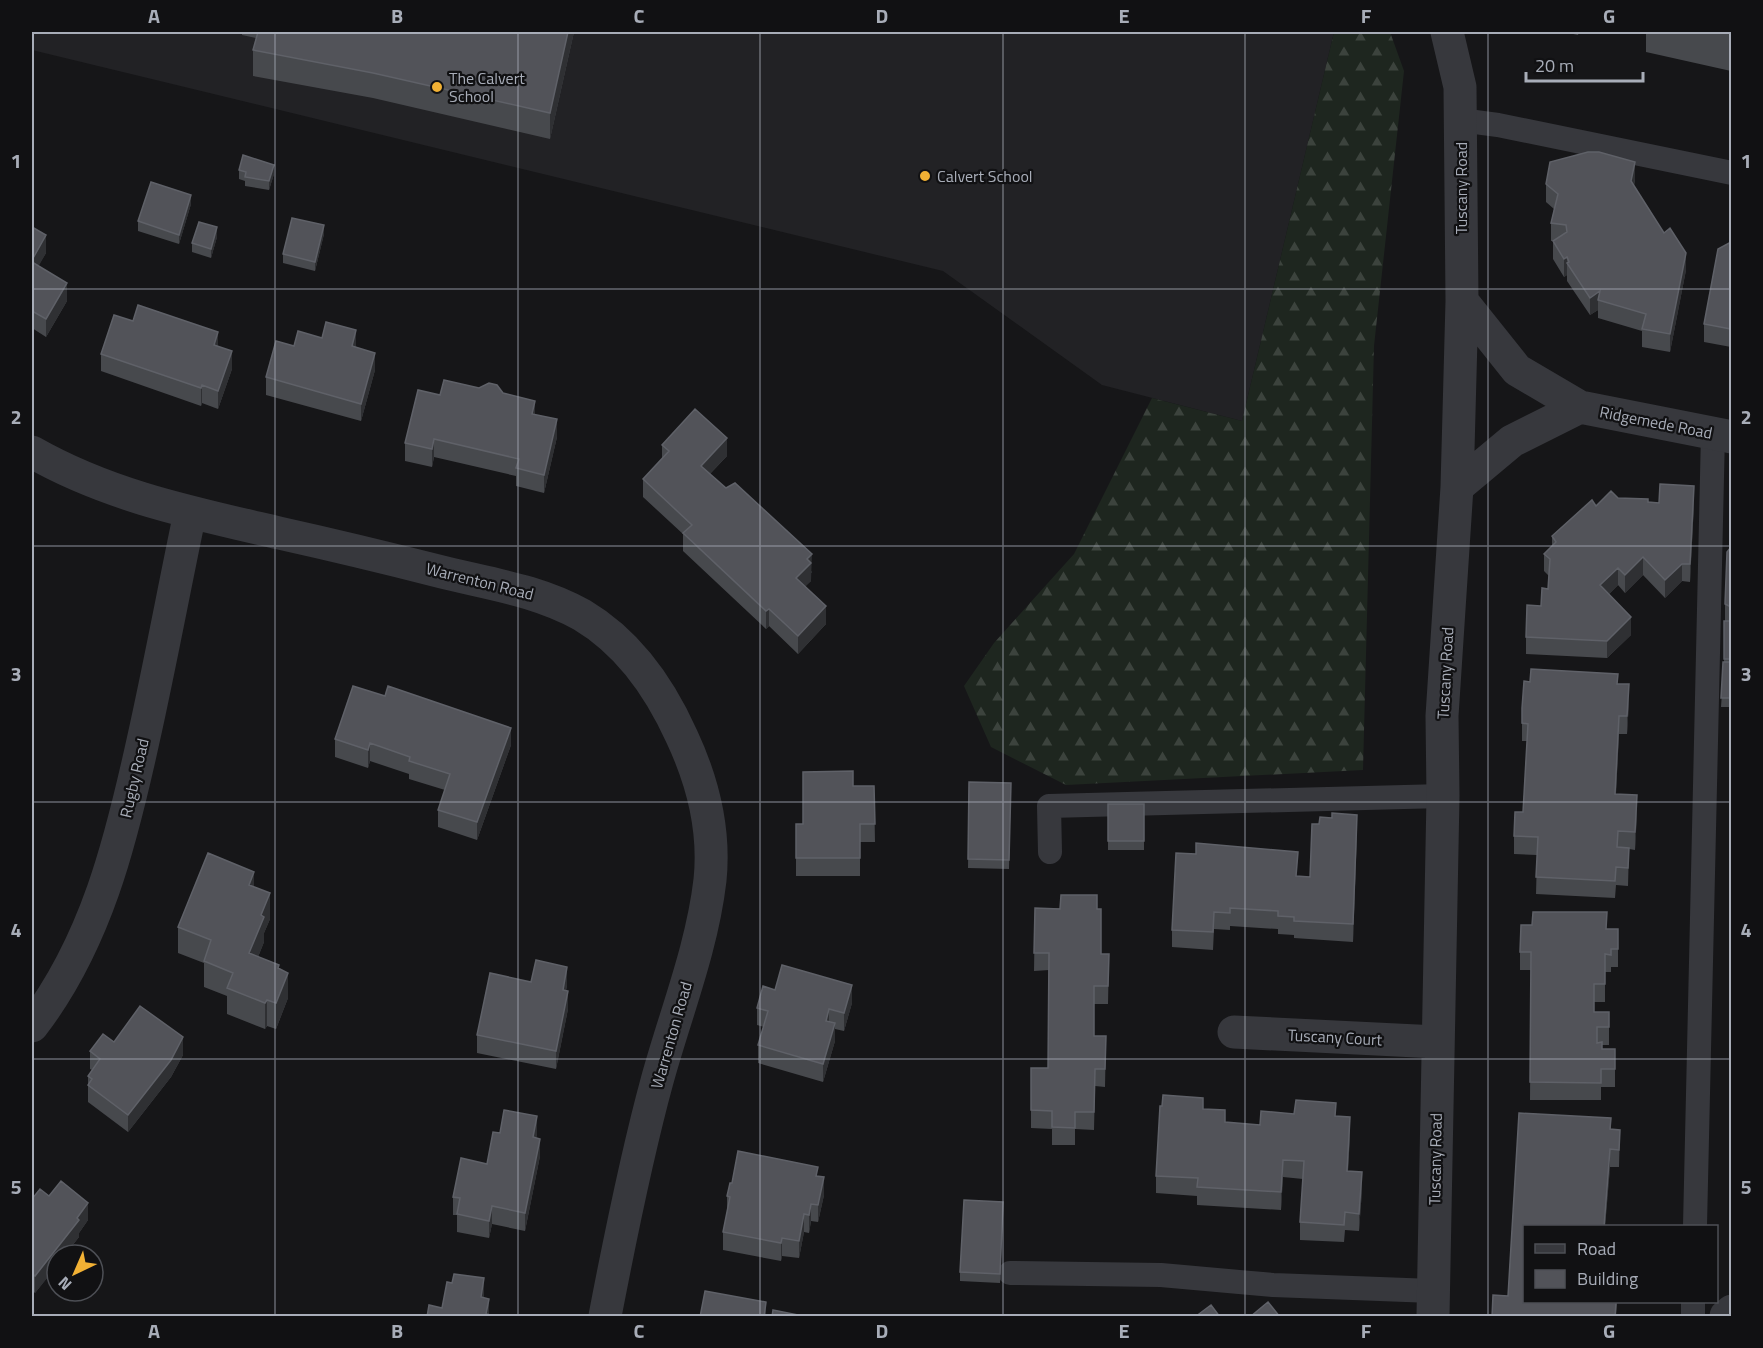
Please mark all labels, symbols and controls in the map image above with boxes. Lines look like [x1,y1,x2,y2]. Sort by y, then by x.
text: A [148,0,160,31]
text: B [391,0,403,31]
text: C [634,0,645,31]
text: D [876,0,888,31]
text: E [1118,0,1130,31]
text: F [1361,0,1372,31]
text: G [1603,0,1615,31]
scale bar [1526,45,1643,83]
text: 20 m [1535,52,1574,79]
place label: The Calvert School [449,66,525,108]
marker: The Calvert School [430,80,444,94]
street label: Tuscany Road [1449,142,1473,234]
text: 1 [10,145,22,176]
text: 1 [1740,145,1752,176]
place label: Calvert School [937,164,1033,188]
marker: Calvert School [918,169,932,183]
street label: Ridgemede Road [1598,399,1714,445]
text: 2 [10,401,22,432]
text: 2 [1740,401,1752,432]
street label: Warrenton Road [424,556,536,606]
street label: Tuscany Road [1431,626,1459,720]
text: 3 [10,658,22,689]
text: 3 [1740,658,1752,689]
street label: Rugby Road [113,736,155,820]
text: 4 [10,914,22,945]
text: 4 [1740,914,1752,945]
street label: Warrenton Road [644,979,698,1091]
street label: Tuscany Court [1287,1023,1383,1051]
street label: Tuscany Road [1422,1113,1448,1205]
text: 5 [10,1171,22,1202]
text: 5 [1740,1171,1752,1202]
legend [1523,1225,1718,1303]
text: Road [1577,1235,1616,1262]
north arrow [45,1243,105,1303]
text: Building [1577,1265,1638,1292]
text: N [52,1271,77,1296]
text: A [148,1315,160,1346]
text: B [391,1315,403,1346]
text: C [634,1315,645,1346]
text: D [876,1315,888,1346]
text: E [1118,1315,1130,1346]
text: F [1361,1315,1372,1346]
text: G [1603,1315,1615,1346]

